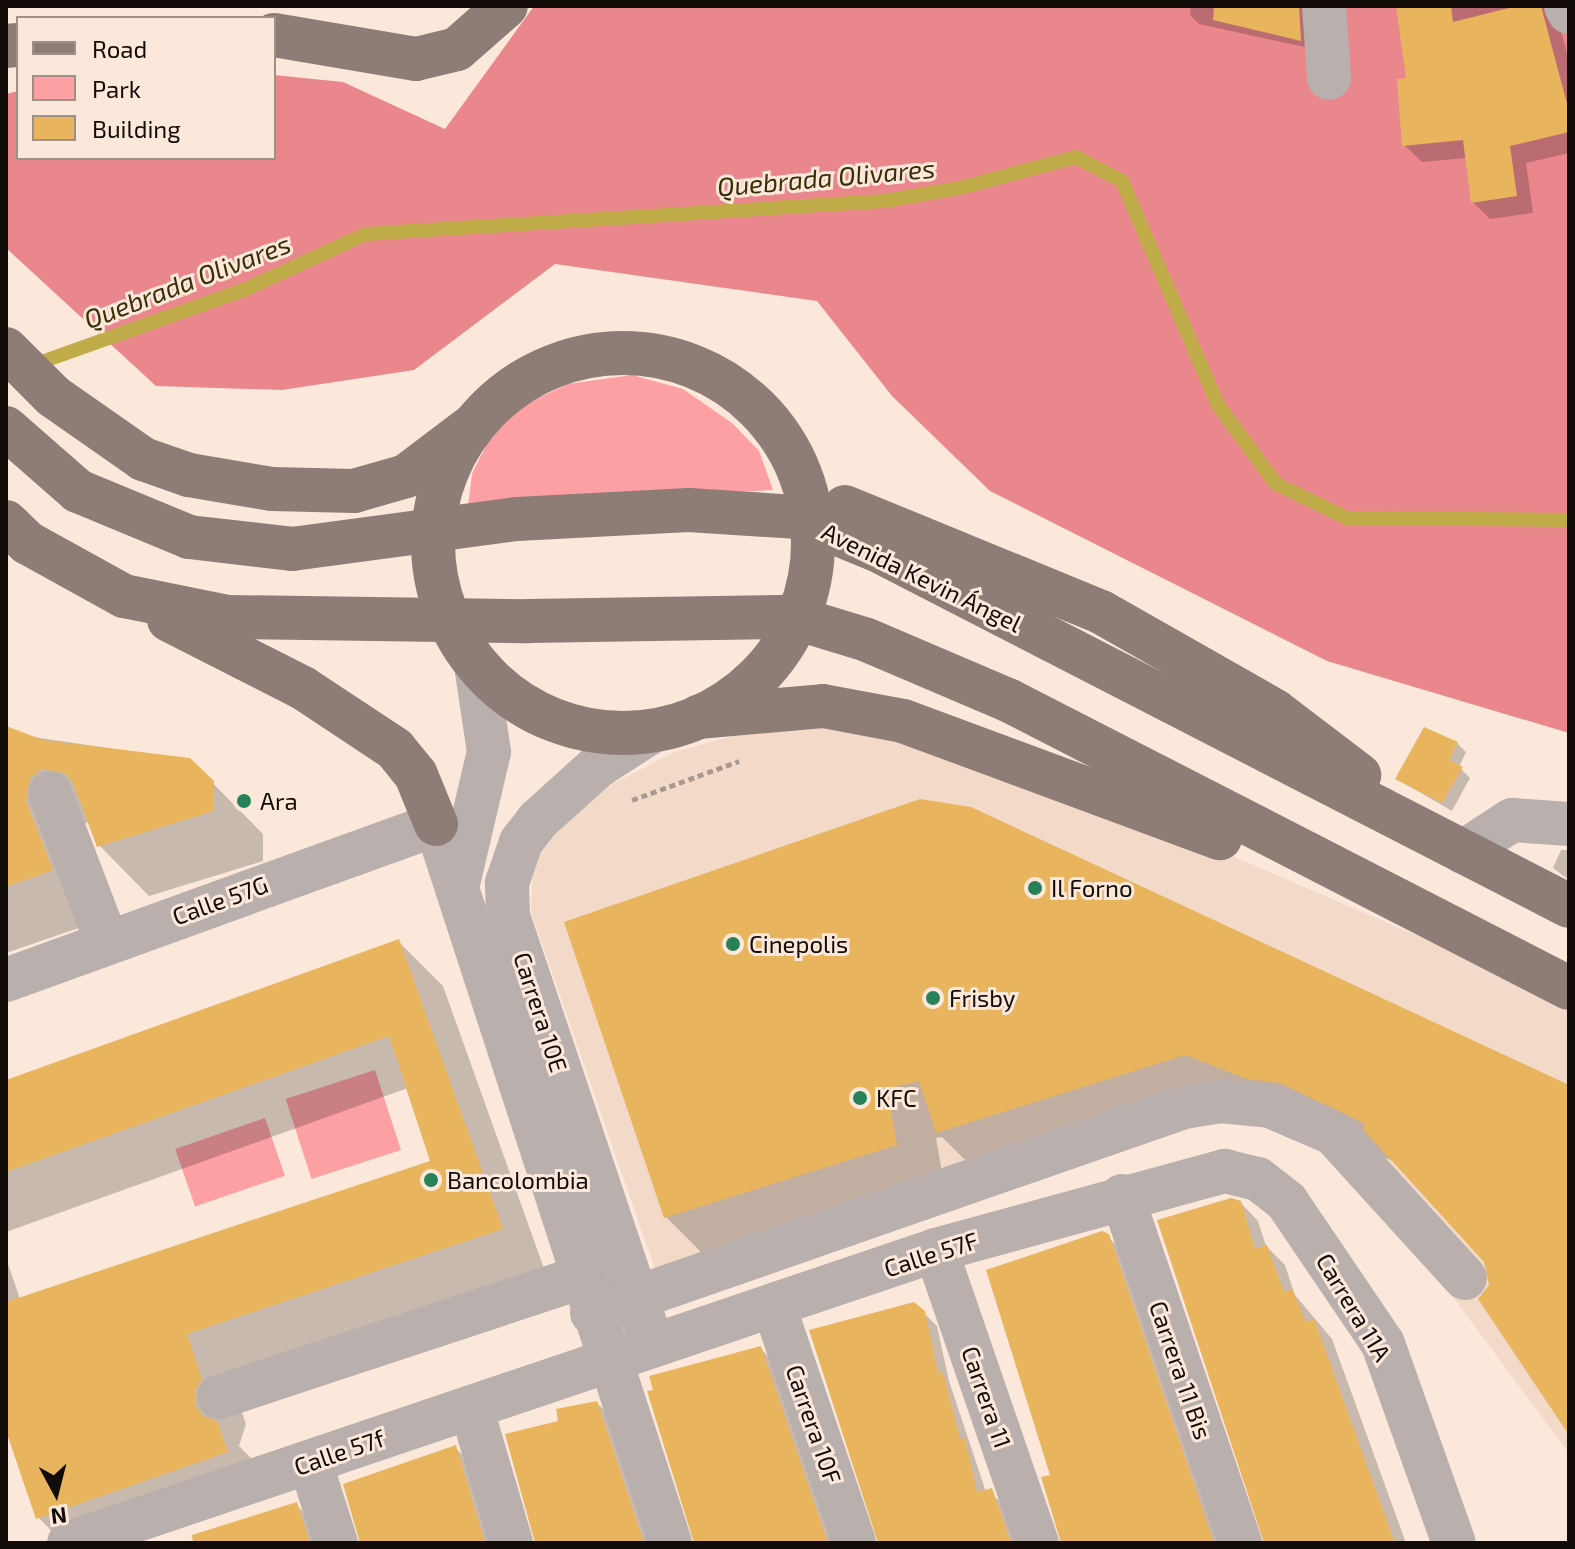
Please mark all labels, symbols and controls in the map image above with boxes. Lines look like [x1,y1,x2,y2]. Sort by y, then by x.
legend [16,16,276,160]
text: Road [92,34,147,63]
text: Park [92,74,141,103]
text: Building [92,114,181,143]
water label: Quebrada Olivares [716,152,936,202]
water label: Quebrada Olivares [79,227,295,335]
street label: Avenida Kevin Ángel [817,516,1027,638]
place label: Ara [260,787,298,815]
marker: Ara [235,792,253,810]
street label: Calle 57G [168,869,272,931]
place label: Il Forno [1051,874,1133,902]
marker: Il Forno [1026,879,1044,897]
place label: Cinepolis [749,930,848,958]
marker: Cinepolis [724,935,742,953]
street label: Carrera 10E [508,948,574,1076]
place label: Frisby [949,984,1016,1012]
marker: Frisby [924,989,942,1007]
place label: KFC [876,1084,917,1112]
marker: KFC [851,1089,869,1107]
place label: Bancolombia [447,1166,589,1194]
marker: Bancolombia [422,1171,440,1189]
street label: Calle 57F [880,1225,982,1283]
street label: Carrera 11A [1311,1248,1397,1366]
street label: Carrera 11 Bis [1144,1297,1218,1443]
street label: Carrera 11 [956,1342,1018,1452]
street label: Carrera 10F [780,1361,848,1487]
street label: Calle 57f [290,1423,388,1481]
north arrow [16,1453,96,1533]
text: N [49,1503,68,1531]

